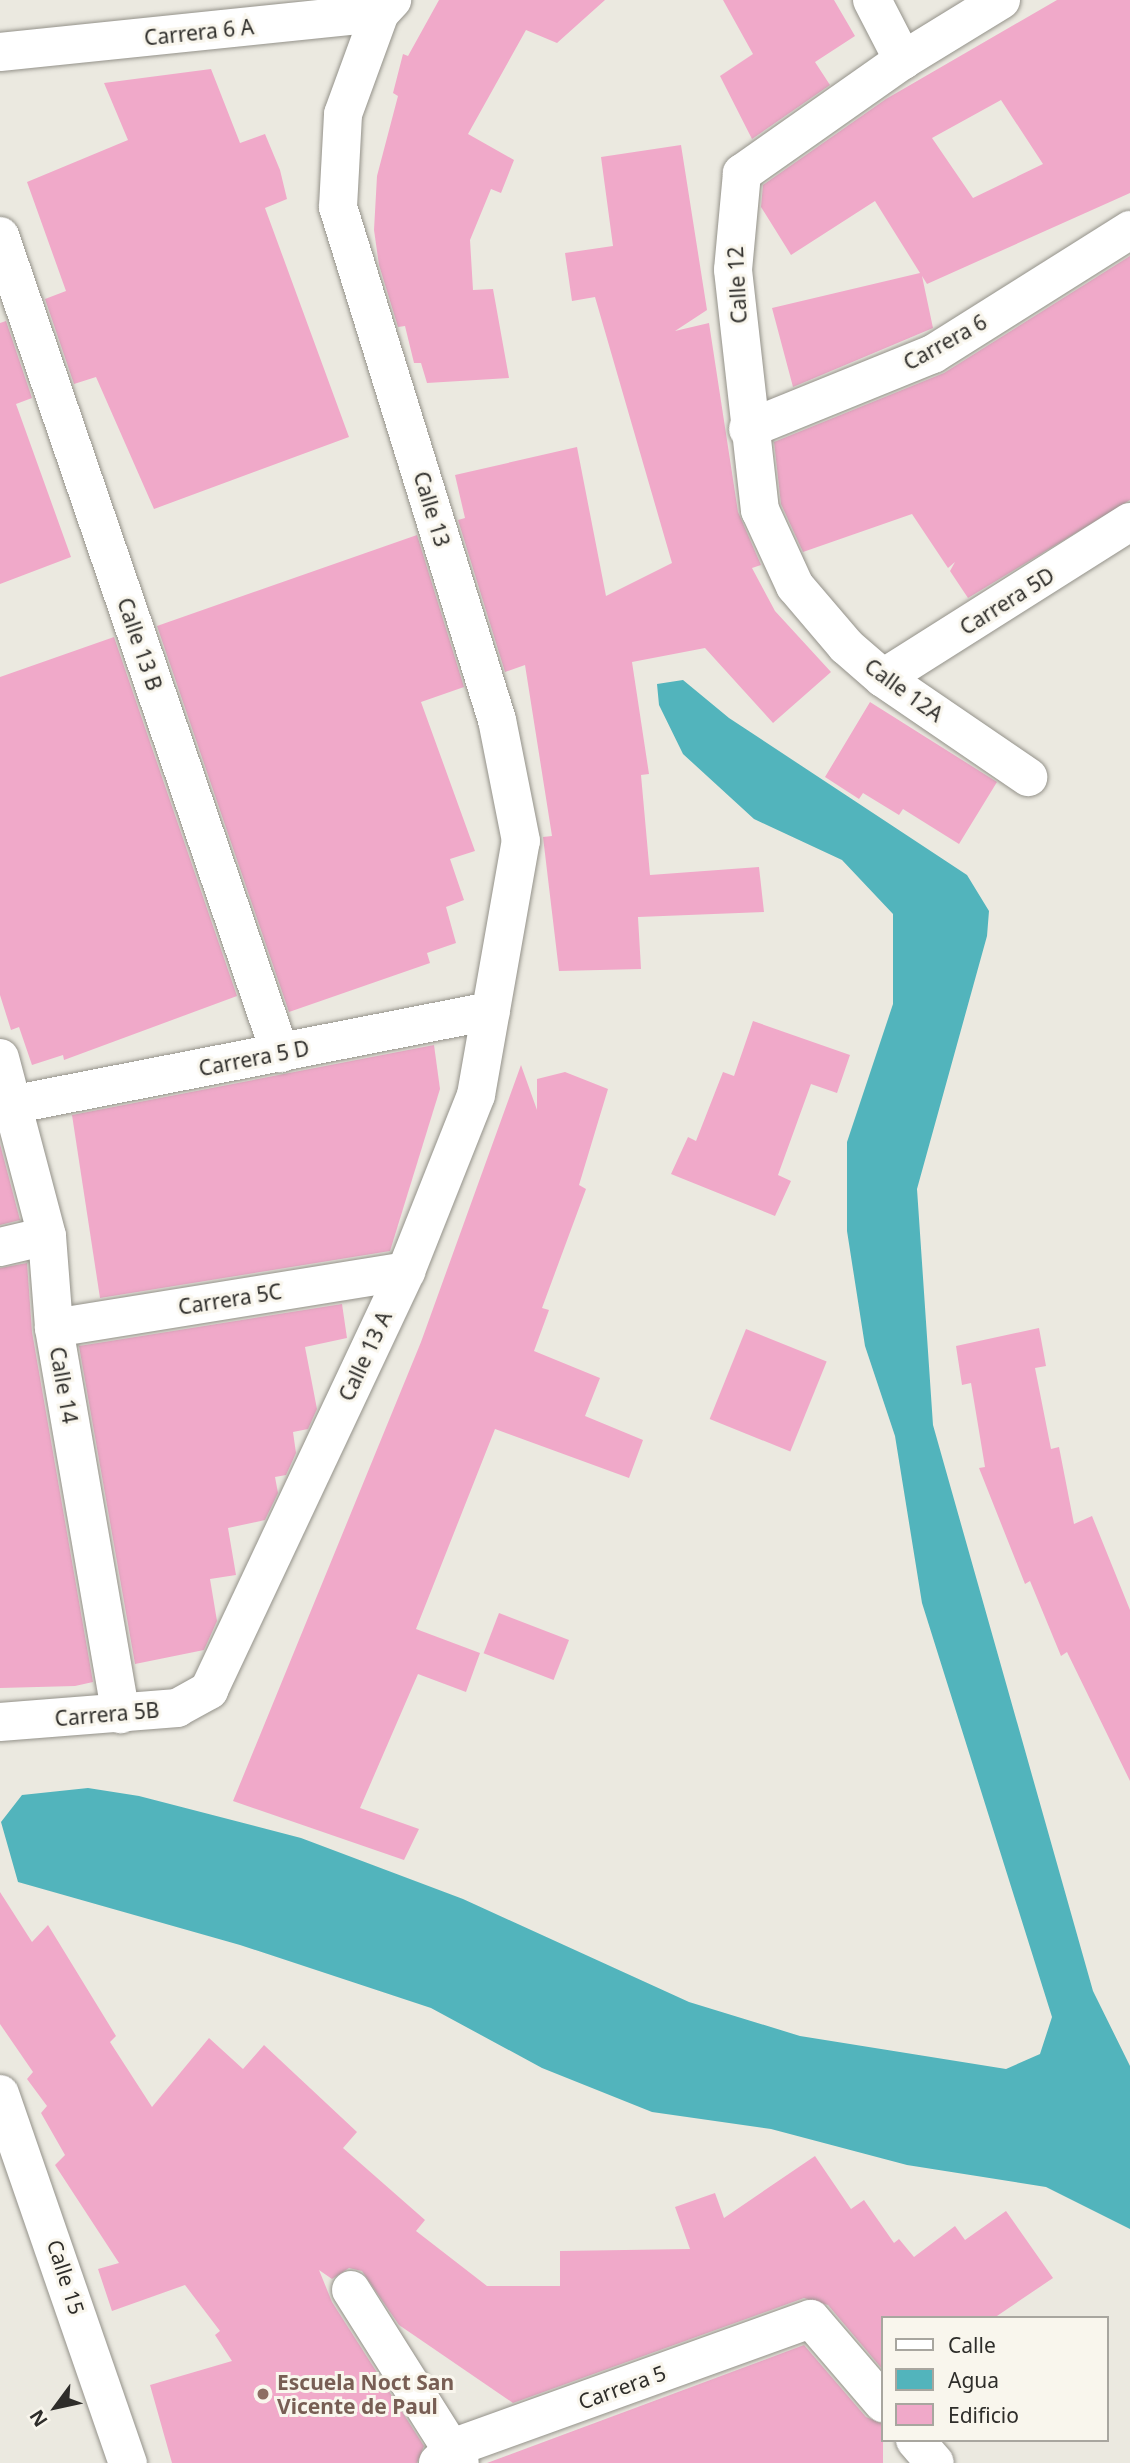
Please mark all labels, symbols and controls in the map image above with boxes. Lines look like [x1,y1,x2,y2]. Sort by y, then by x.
street label: Carrera 6 A [143,14,255,50]
street label: Calle 12 [722,246,752,324]
street label: Carrera 6 [899,309,991,375]
street label: Calle 13 [409,468,455,550]
street label: Carrera 5D [955,562,1059,640]
street label: Calle 13 B [112,594,168,694]
street label: Calle 12A [860,653,948,727]
street label: Carrera 5 D [197,1035,311,1081]
street label: Carrera 5C [176,1278,284,1320]
street label: Calle 13 A [333,1307,397,1405]
street label: Calle 14 [45,1345,83,1425]
street label: Carrera 5B [54,1697,160,1731]
street label: Calle 15 [42,2236,90,2318]
legend [881,2316,1109,2442]
text: Calle [948,2331,996,2359]
street label: Carrera 5 [575,2360,669,2414]
text: Agua [948,2366,999,2394]
place label: Escuela Noct San Vicente de Paul [277,2369,454,2419]
north arrow [21,2372,91,2442]
marker: Escuela Noct San Vicente de Paul [255,2386,271,2402]
text: Edificio [948,2401,1019,2429]
text: N [23,2405,54,2432]

